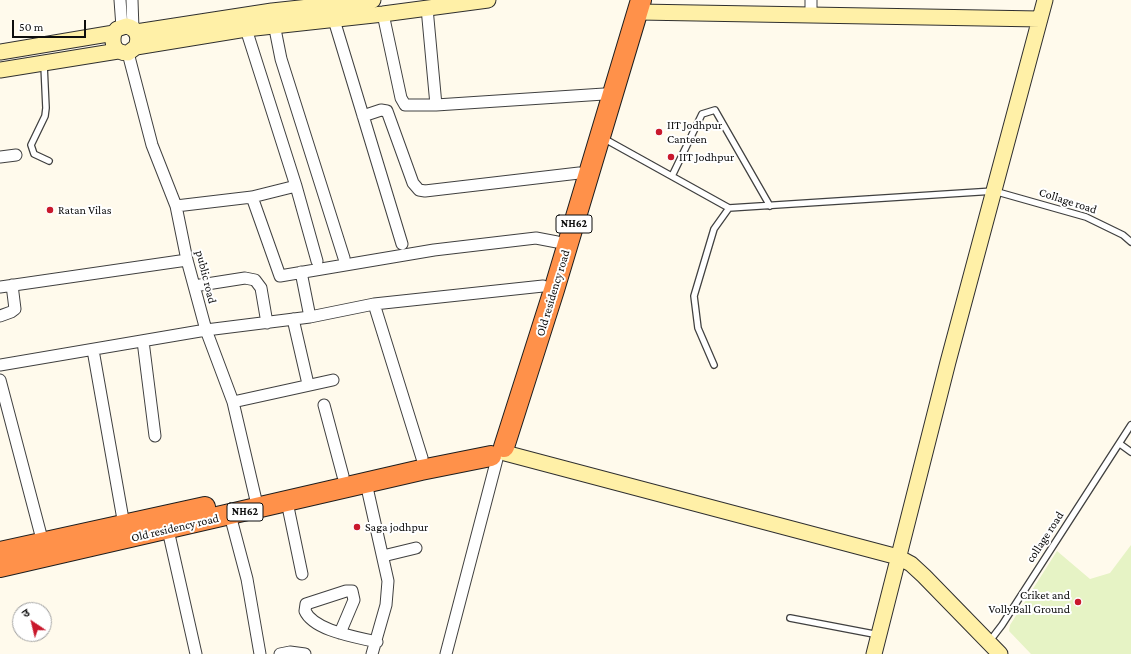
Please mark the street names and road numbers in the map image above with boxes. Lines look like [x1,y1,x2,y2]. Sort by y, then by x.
street label: Collage road [1037,185,1099,217]
road number: NH62 [556,215,592,233]
street label: Old residency road [533,248,573,338]
street label: public road [192,249,220,305]
road number: NH62 [227,503,263,521]
street label: collage road [1023,509,1067,565]
street label: Old residency road [130,511,220,545]

